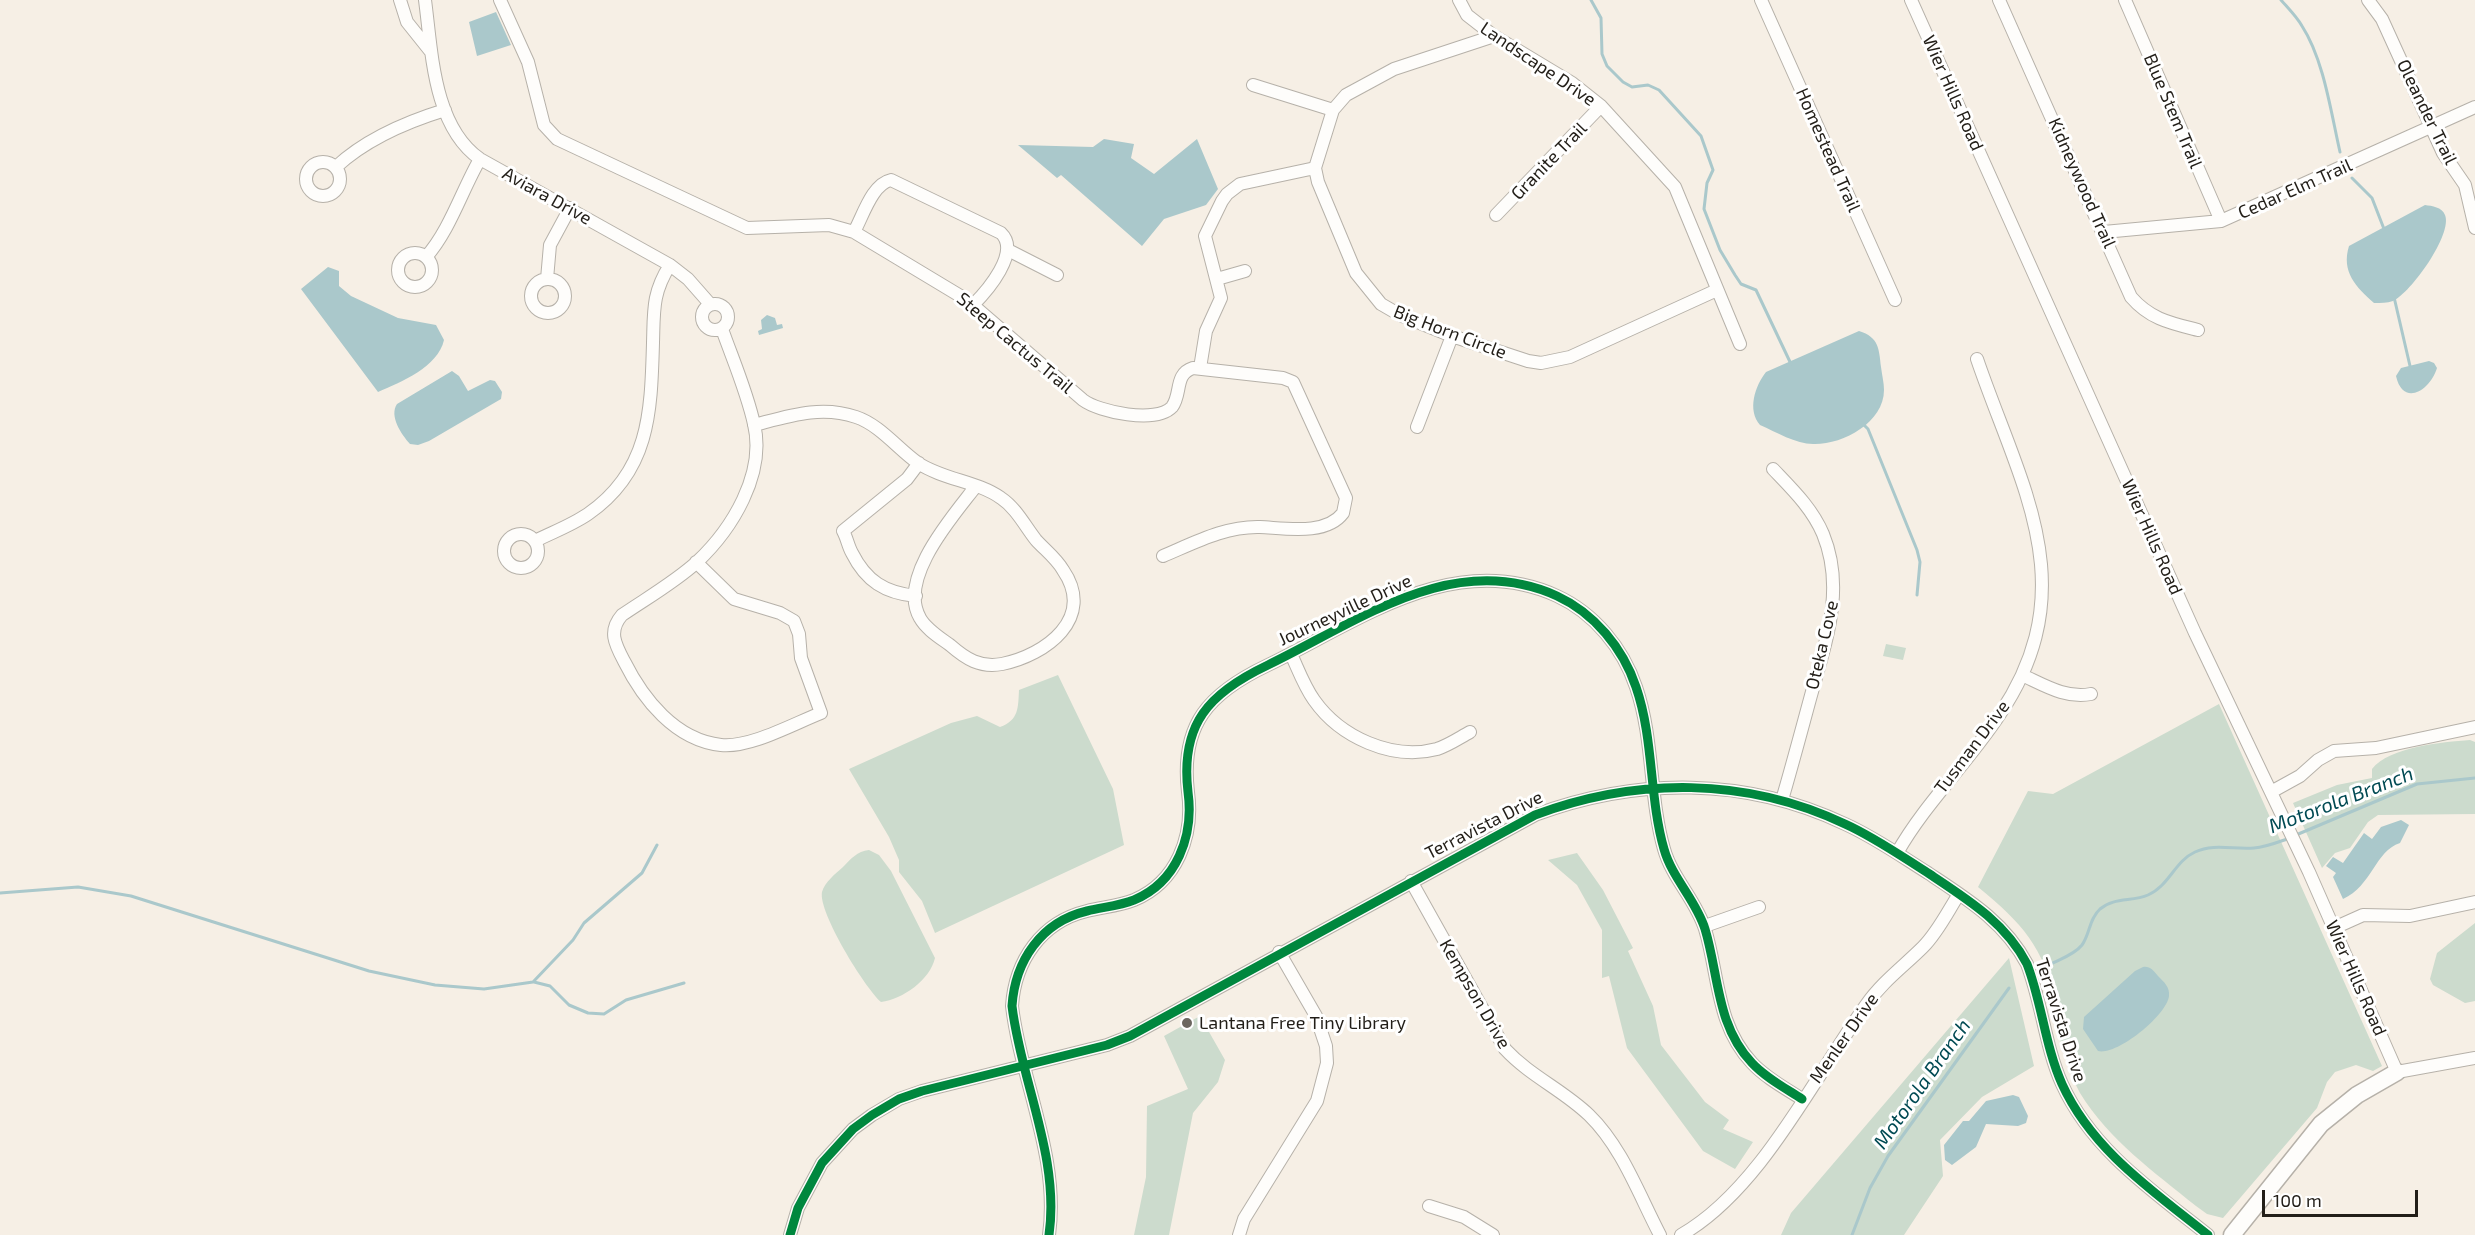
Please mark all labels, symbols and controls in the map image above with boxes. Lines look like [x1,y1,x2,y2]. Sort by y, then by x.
street label: Landscape Drive [1476,17,1600,111]
street label: Wier Hills Road [1918,32,1988,154]
street label: Blue Stem Trail [2139,50,2207,172]
street label: Oleander Trail [2392,56,2462,168]
street label: Homestead Trail [1791,85,1865,215]
street label: Kidneywood Trail [2044,115,2120,251]
street label: Granite Trail [1507,118,1591,204]
street label: Cedar Elm Trail [2235,154,2355,224]
street label: Aviara Drive [499,163,595,229]
street label: Steep Cactus Trail [952,288,1078,398]
street label: Big Horn Circle [1391,301,1509,363]
street label: Wier Hills Road [2117,476,2187,598]
street label: Journeyville Drive [1275,570,1415,650]
street label: Oteka Cove [1801,598,1843,692]
street label: Tusman Drive [1930,696,2014,798]
water label: Motorola Branch [2265,761,2417,839]
street label: Terravista Drive [1422,786,1546,864]
street label: Wier Hills Road [2321,917,2391,1039]
street label: Kempson Drive [1435,935,1515,1053]
street label: Terravista Drive [2031,955,2091,1085]
street label: Menler Drive [1805,989,1883,1087]
place label: Lantana Free Tiny Library [1199,1012,1406,1034]
water label: Motorola Branch [1868,1015,1976,1153]
marker: Lantana Free Tiny Library [1180,1016,1194,1030]
scale bar [2265,1178,2421,1216]
text: 100 m [2273,1189,2322,1211]

